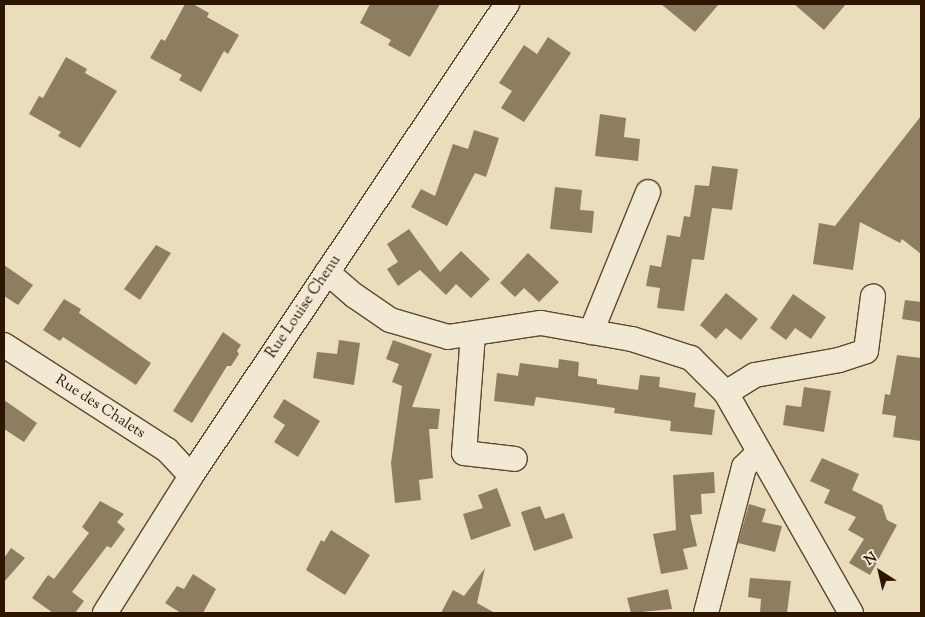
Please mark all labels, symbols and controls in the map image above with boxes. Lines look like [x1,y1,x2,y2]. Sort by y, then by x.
street label: Rue Louise Chenu [263,252,345,362]
street label: Rue des Chalets [52,371,148,443]
north arrow [855,547,905,597]
text: N [861,548,882,571]

